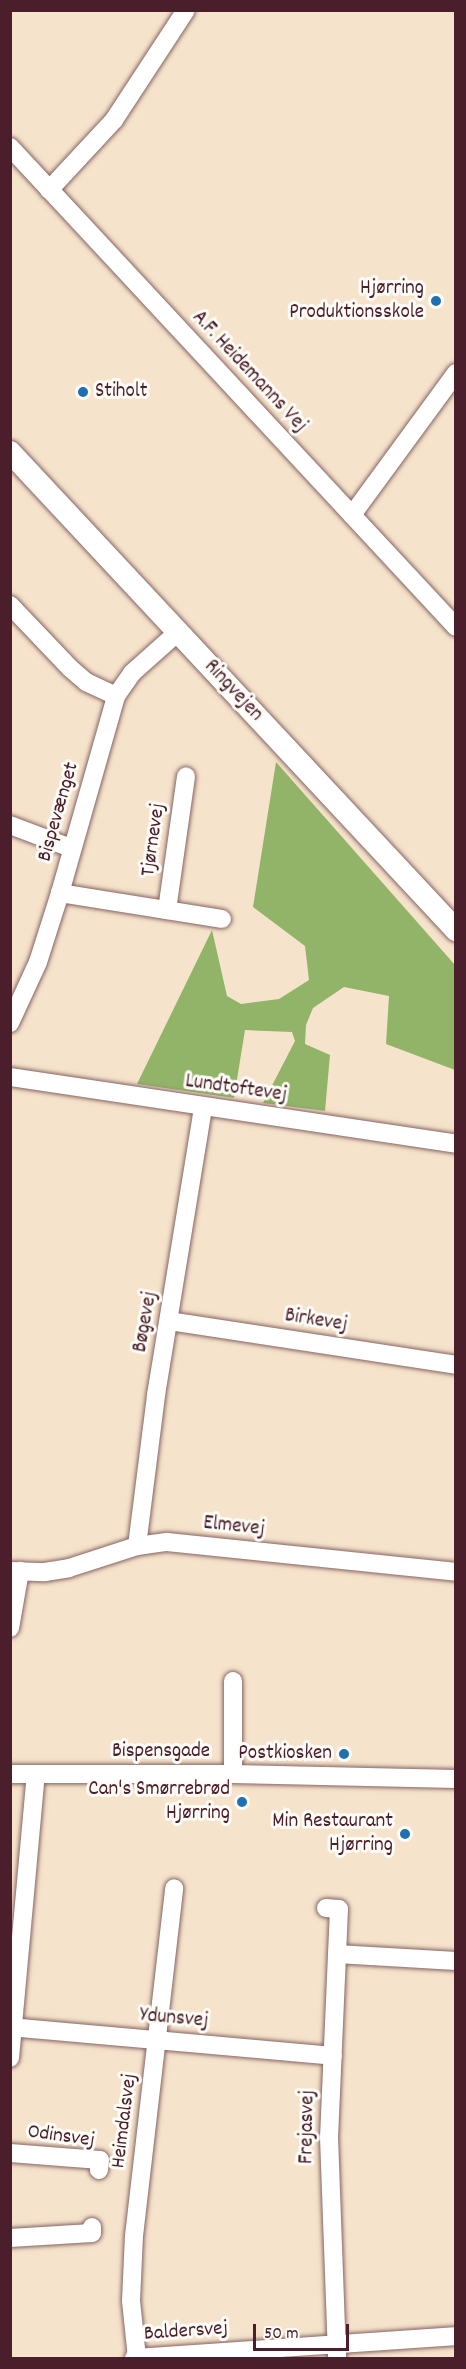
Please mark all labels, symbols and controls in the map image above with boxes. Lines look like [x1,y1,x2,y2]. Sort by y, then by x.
place label: Hjørring Produktionsskole [289,276,424,326]
marker: Hjørring Produktionsskole [429,294,443,308]
street label: A.F. Heidemanns Vej [186,306,312,438]
place label: Stiholt [95,379,148,405]
marker: Stiholt [76,385,90,399]
street label: Ringvejen [198,655,268,727]
street label: Bispevænget [33,759,85,865]
street label: Tjørnevej [136,802,172,878]
street label: Lundtoftevej [184,1069,288,1109]
street label: Bøgevej [128,1290,164,1354]
street label: Birkevej [283,1304,349,1338]
street label: Elmevej [202,1511,266,1543]
street label: Bispensgade [112,1739,210,1765]
place label: Postkiosken [238,1741,332,1767]
marker: Postkiosken [337,1747,351,1761]
place label: Can's Smørrebrød Hjørring [88,1777,230,1827]
marker: Can's Smørrebrød Hjørring [235,1795,249,1809]
place label: Min Restaurant Hjørring [272,1809,393,1859]
marker: Min Restaurant Hjørring [398,1827,412,1841]
street label: Ydunsvej [139,2003,209,2035]
street label: Heimdalsvej [107,2072,143,2170]
street label: Frejasvej [295,2090,321,2164]
street label: Odinsvej [26,2120,96,2154]
scale bar [256,2312,352,2350]
street label: Baldersvej [143,2317,229,2347]
text: 50 m [264,2322,299,2347]

